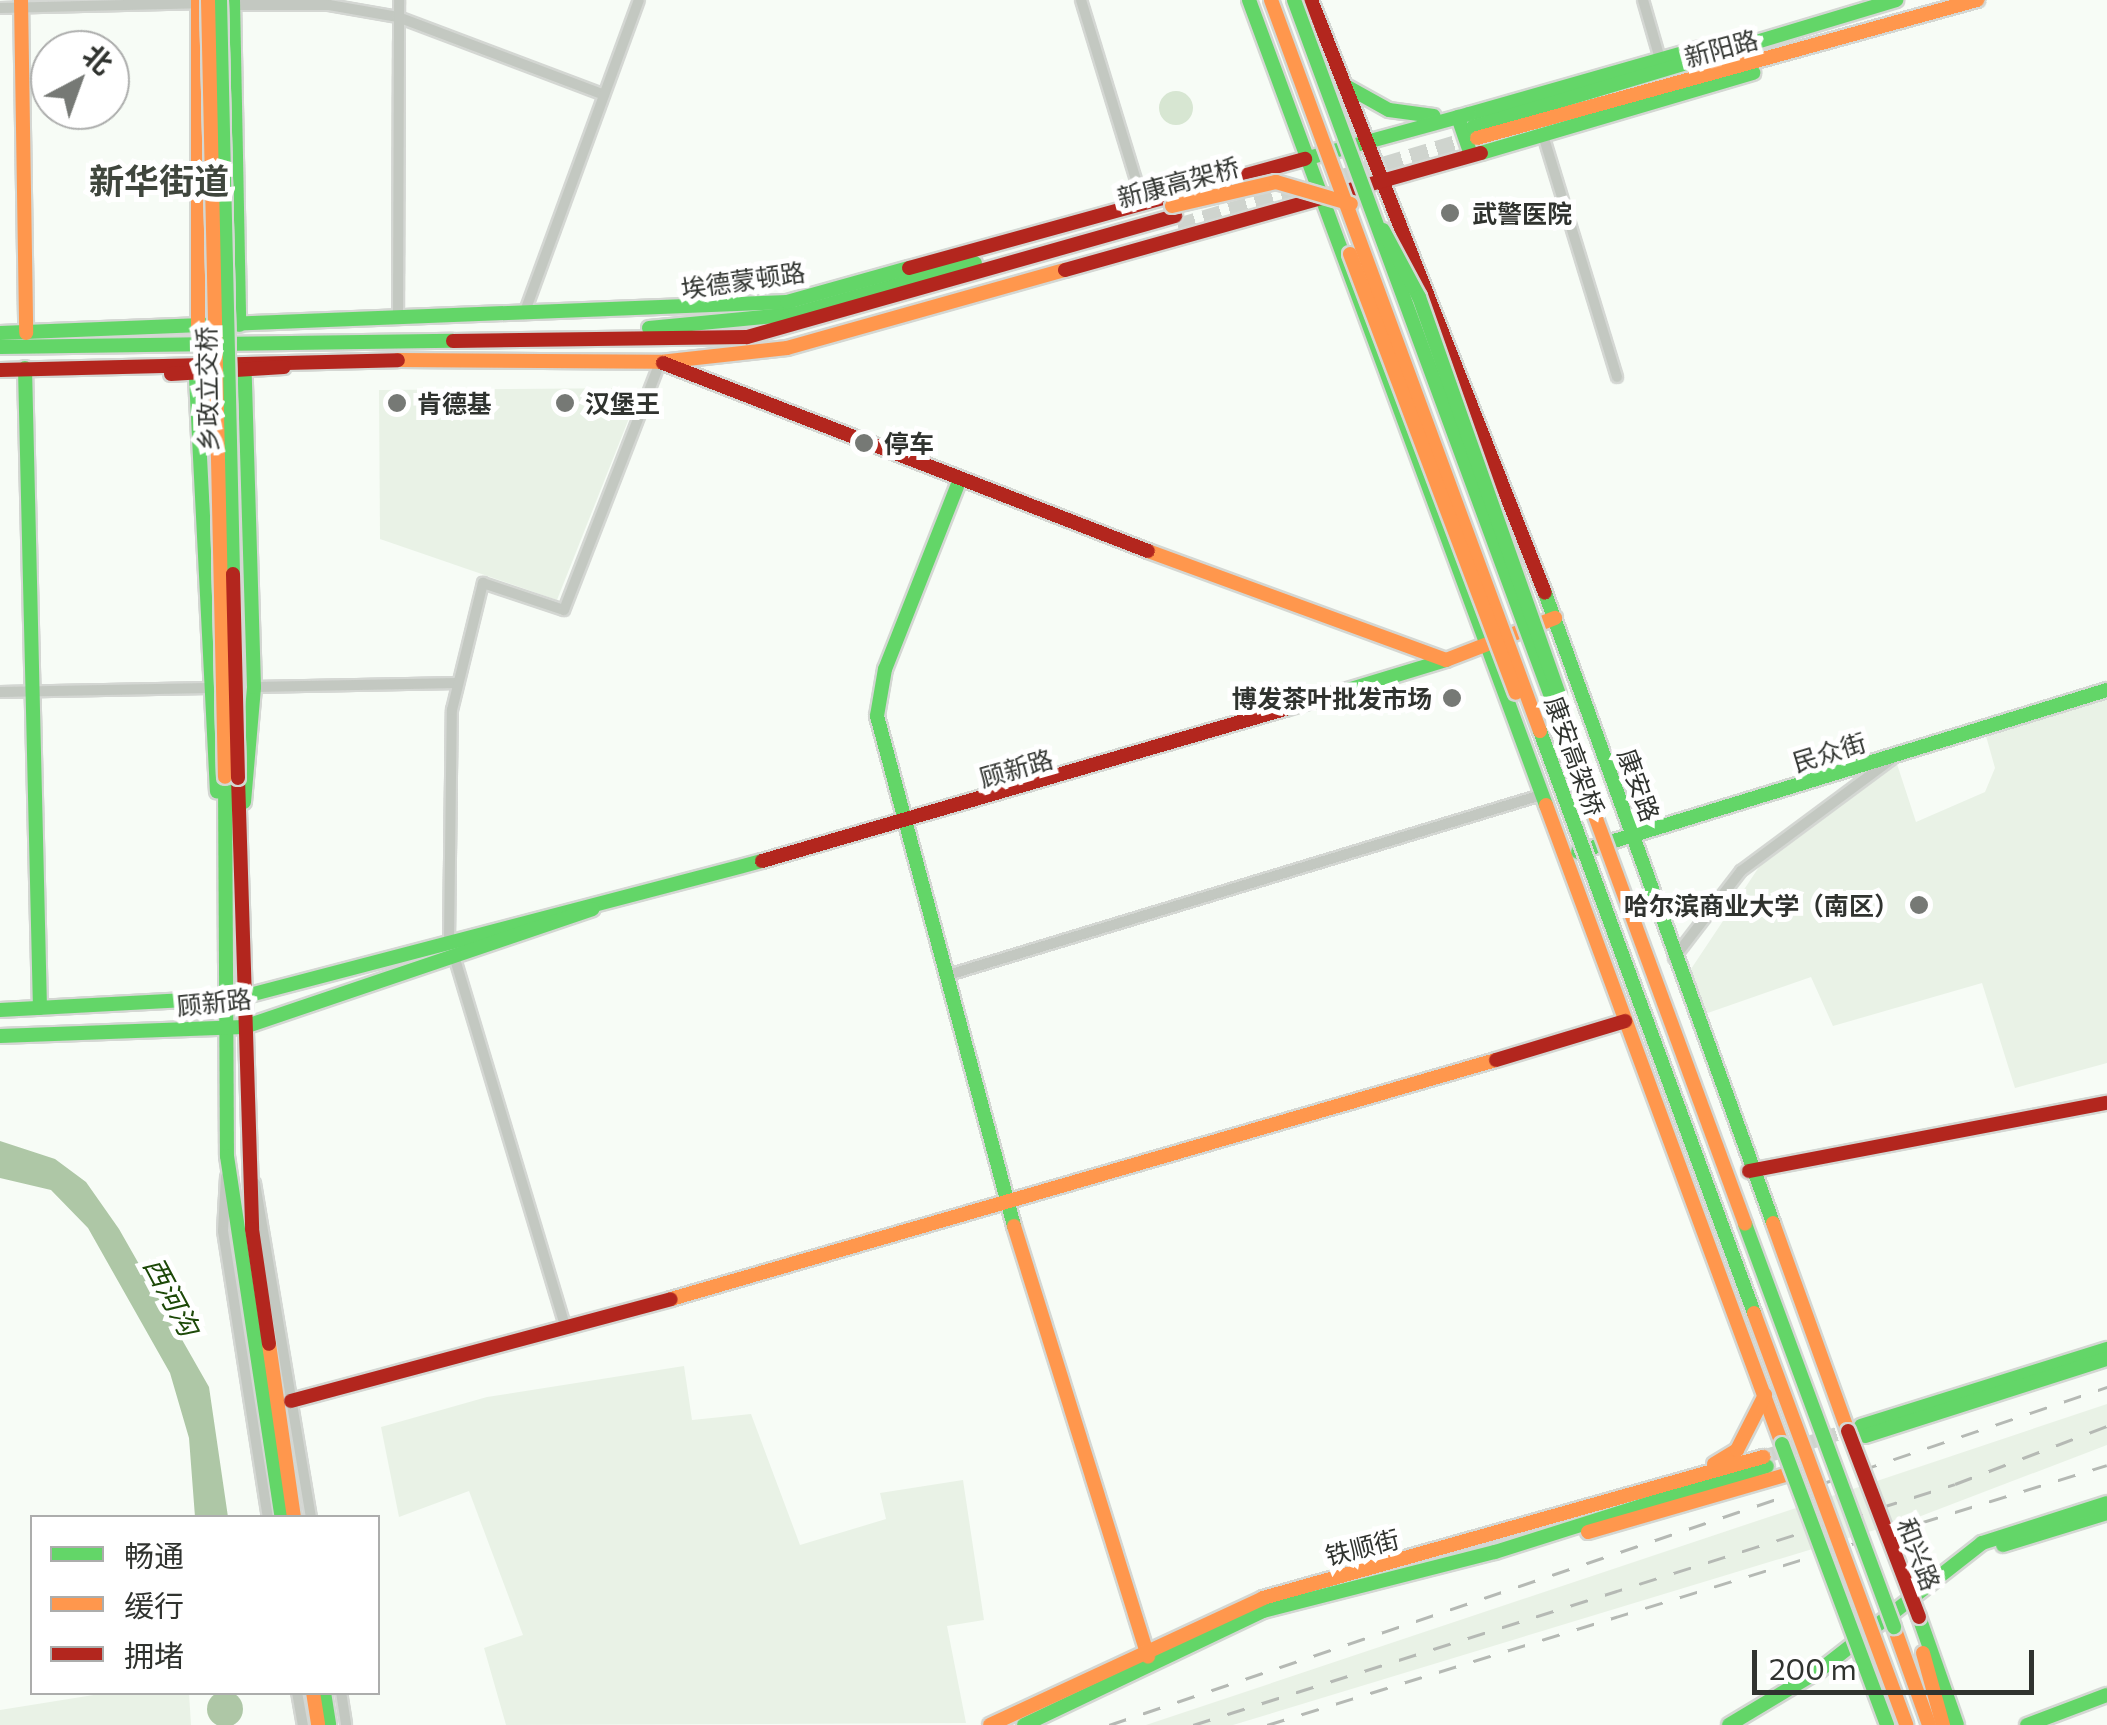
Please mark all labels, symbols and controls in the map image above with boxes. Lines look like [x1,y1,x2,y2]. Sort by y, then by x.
street label: 新阳路 [1681,24,1761,72]
north arrow [30,30,130,130]
text: 北 [77,37,120,81]
street label: 新康高架桥 [1114,151,1242,213]
district label: 新华街道 [89,159,229,201]
place label: 武警医院 [1472,198,1572,228]
marker: 武警医院 [1437,200,1463,226]
street label: 埃德蒙顿路 [679,256,807,304]
street label: 乡政立交桥 [191,326,223,452]
place label: 肯德基 [417,388,492,418]
place label: 汉堡王 [585,388,660,418]
marker: 肯德基 [386,392,408,414]
marker: 汉堡王 [554,392,576,414]
place label: 停车 [884,428,934,458]
marker: 停车 [853,432,875,454]
place label: 博发茶叶批发市场 [1232,683,1432,713]
marker: 博发茶叶批发市场 [1441,687,1463,709]
street label: 康安高架桥 [1540,692,1610,820]
street label: 民众街 [1789,727,1869,777]
street label: 顾新路 [976,743,1056,793]
street label: 康安路 [1612,745,1666,825]
place label: 哈尔滨商业大学（南区） [1624,890,1899,920]
marker: 哈尔滨商业大学（南区） [1908,894,1930,916]
street label: 顾新路 [175,983,253,1021]
water label: 西河沟 [137,1251,207,1341]
street label: 和兴路 [1892,1514,1946,1594]
legend [30,1515,380,1695]
street label: 铁顺街 [1322,1523,1402,1571]
text: 畅通 [124,1536,184,1573]
text: 缓行 [124,1586,184,1623]
scale bar [1757,1630,2040,1692]
text: 拥堵 [124,1636,184,1673]
text: 200 m [1769,1649,1857,1686]

